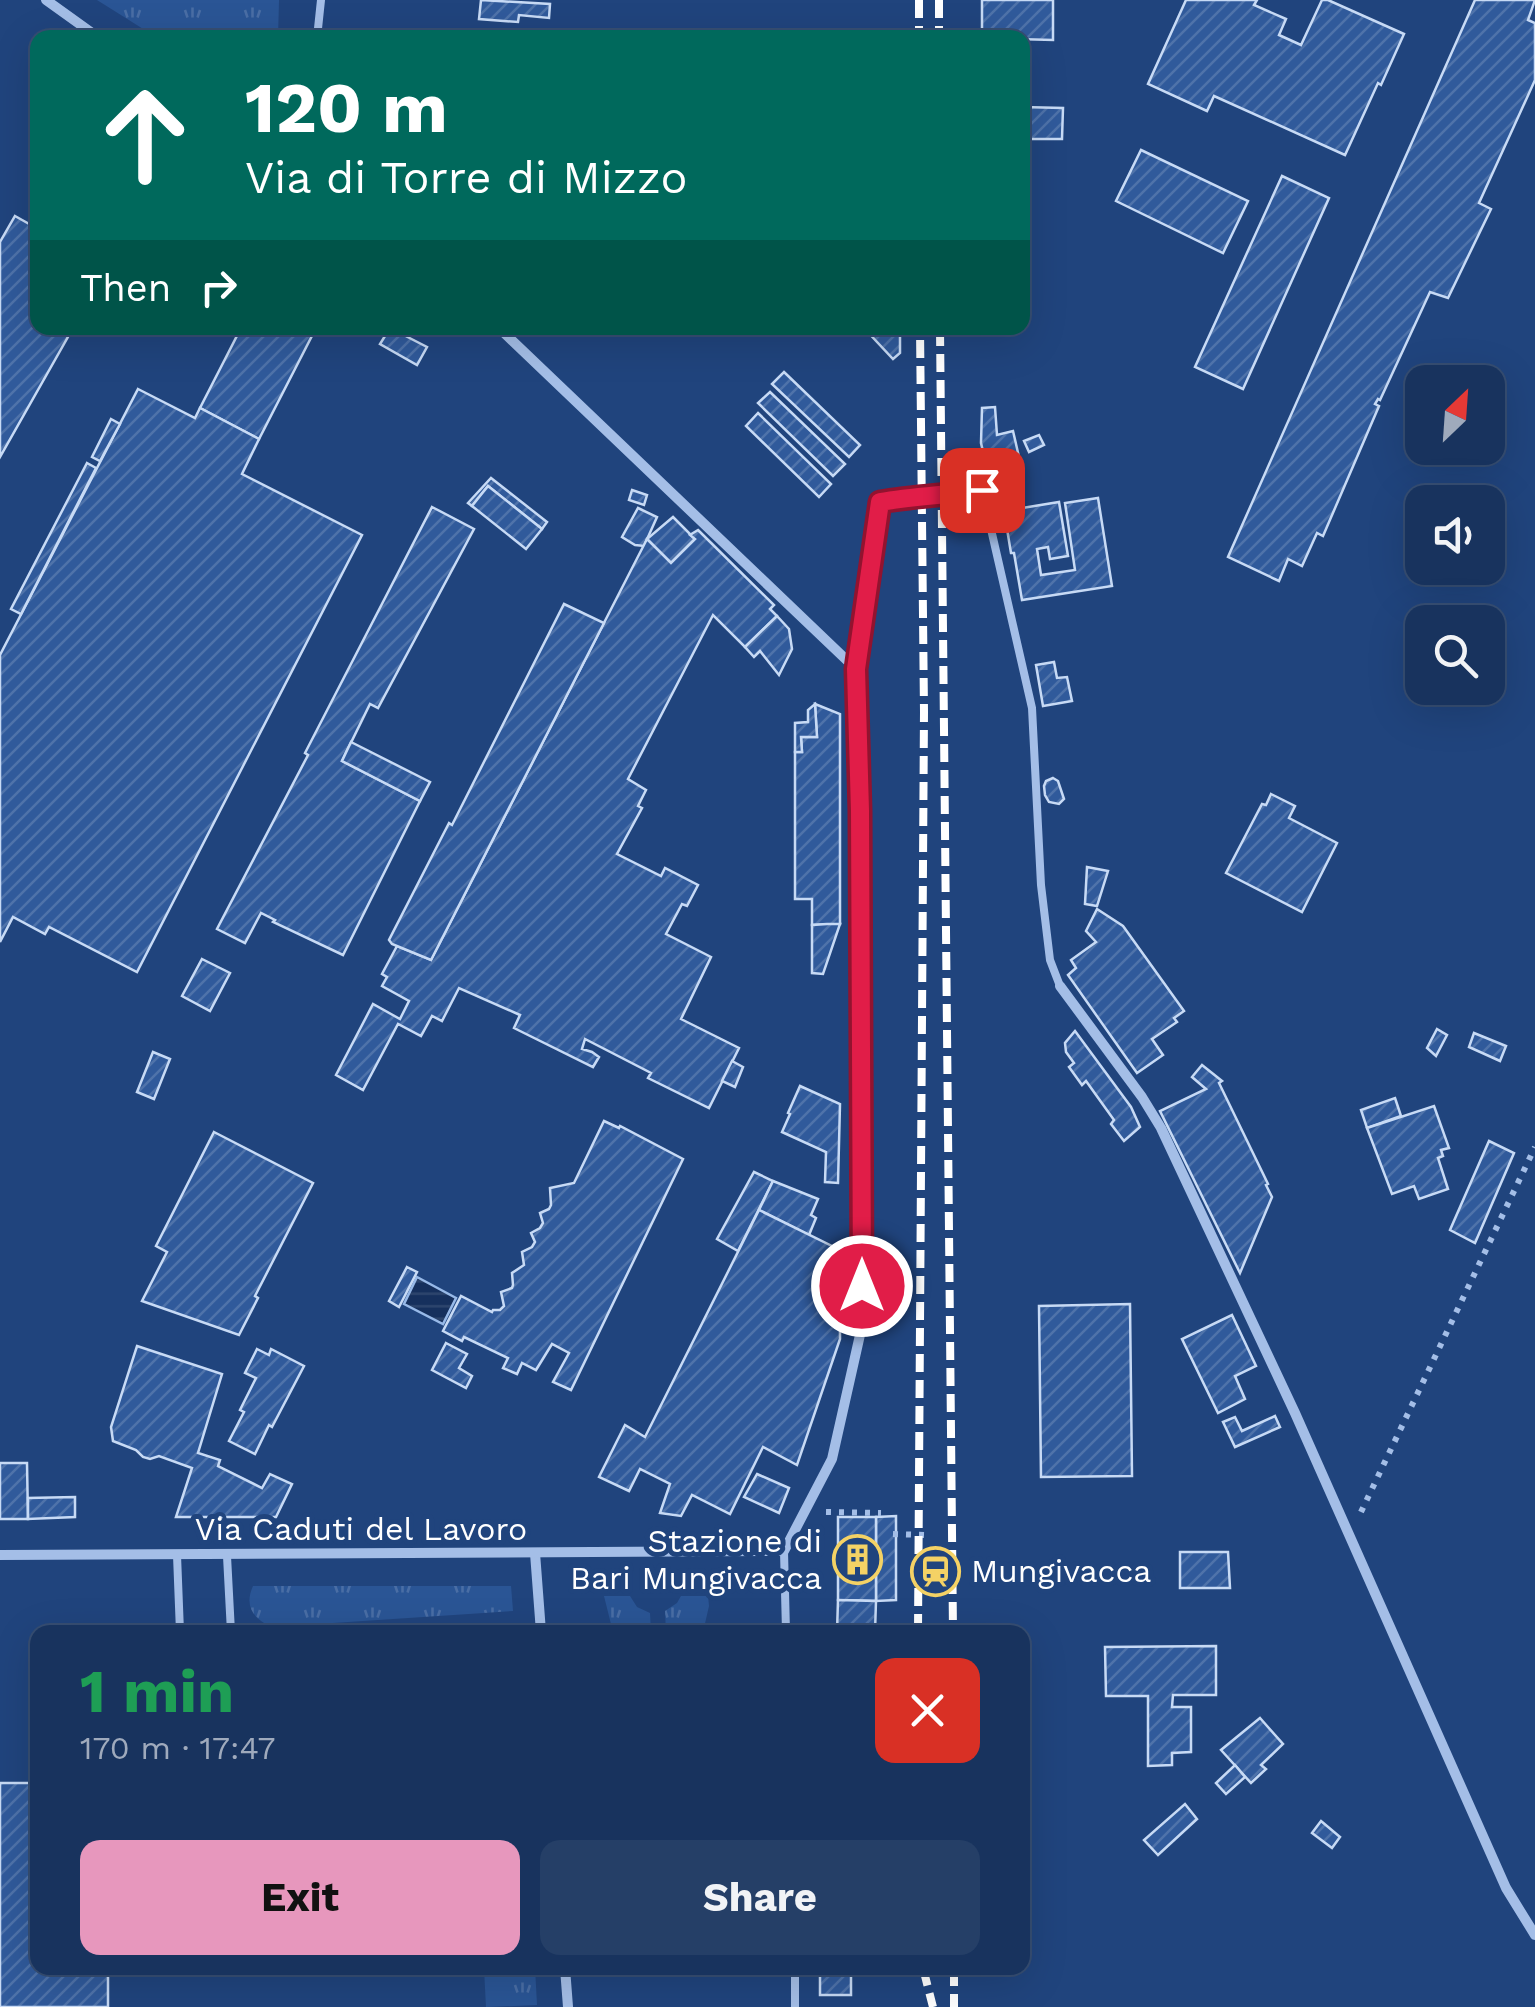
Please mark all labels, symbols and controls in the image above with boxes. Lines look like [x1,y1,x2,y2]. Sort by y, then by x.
text: 120 m [245,67,448,149]
icon: ahead [80,70,210,200]
text: Via di Torre di Mizzo [245,151,687,204]
icon: right [191,260,246,315]
text: Then [80,266,171,310]
north arrow [1405,365,1505,465]
map controls [1405,365,1505,705]
pin [940,448,1025,533]
icon: arrive [955,463,1010,518]
button: sound [1405,485,1505,585]
button: search [1405,605,1505,705]
position arrow [810,1234,914,1338]
street label: Via Caduti del Lavoro [195,1510,527,1548]
place label: Stazione di Bari Mungivacca [570,1522,822,1597]
building icon: Stazione di Bari Mungivacca [831,1533,883,1585]
station icon: Mungivacca [910,1545,962,1597]
place label: Mungivacca [971,1552,1151,1590]
text: 1 min [80,1656,234,1727]
button: close [875,1658,980,1763]
text: 170 m · 17:47 [80,1729,275,1767]
button: Exit [80,1840,520,1955]
button: Share [540,1840,980,1955]

